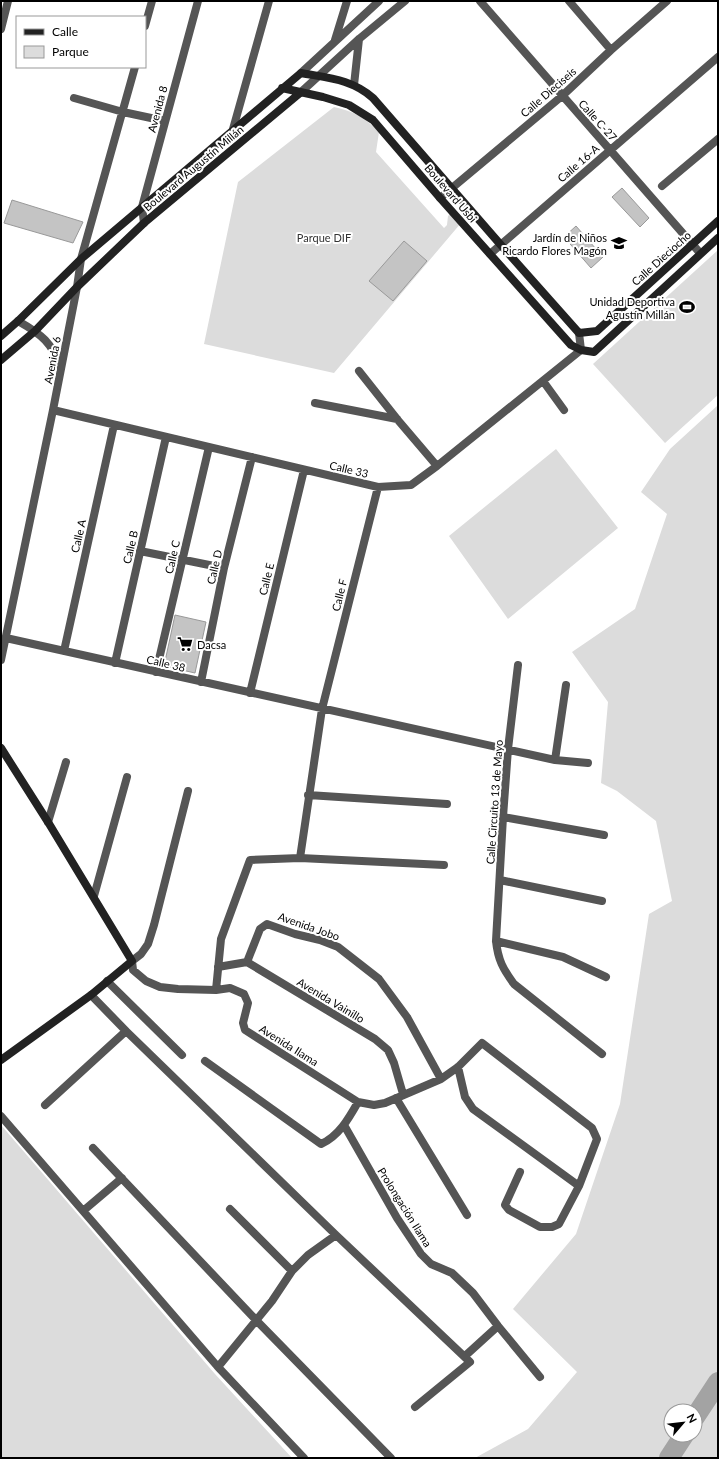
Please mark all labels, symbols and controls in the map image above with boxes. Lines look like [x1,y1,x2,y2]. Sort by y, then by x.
legend [16,16,146,68]
text: Calle [52,24,78,39]
text: Parque [52,44,89,59]
street label: Calle Dieciseis [518,64,579,120]
street label: Avenida 8 [145,84,169,134]
street label: Calle C-27 [576,97,620,143]
street label: Boulevard Augustín Millán [140,122,246,214]
street label: Calle 16-A [555,141,602,185]
street label: Boulevard Usbi [422,161,480,225]
street label: Calle Dieciocho [629,228,693,288]
park label: Parque DIF [297,231,351,244]
place label: Jardín de Niños Ricardo Flores Magón [502,231,607,257]
school or university icon: Jardín de Niños Ricardo Flores Magón [610,234,628,252]
place label: Unidad Deportiva Agustín Millán [589,295,675,321]
sports icon: Unidad Deportiva Agustín Millán [678,298,696,316]
street label: Avenida 6 [41,335,63,385]
street label: Calle 33 [328,458,370,480]
street label: Calle A [68,518,88,554]
street label: Calle B [120,529,140,565]
street label: Calle C [162,538,182,575]
street label: Calle D [204,548,224,586]
street label: Calle E [256,561,276,597]
street label: Calle F [329,577,349,613]
supermarket icon: Dacsa [176,635,194,653]
place label: Dacsa [197,638,226,651]
street label: Calle 38 [145,652,187,674]
street label: Calle Circuito 13 de Mayo [483,739,505,865]
street label: Avenida Jobo [276,909,342,943]
street label: Avenida Vainillo [295,975,367,1025]
street label: Avenida Ilama [257,1022,321,1068]
street label: Prolongación Ilama [375,1165,435,1249]
north arrow [663,1403,703,1443]
text: N [685,1411,700,1425]

